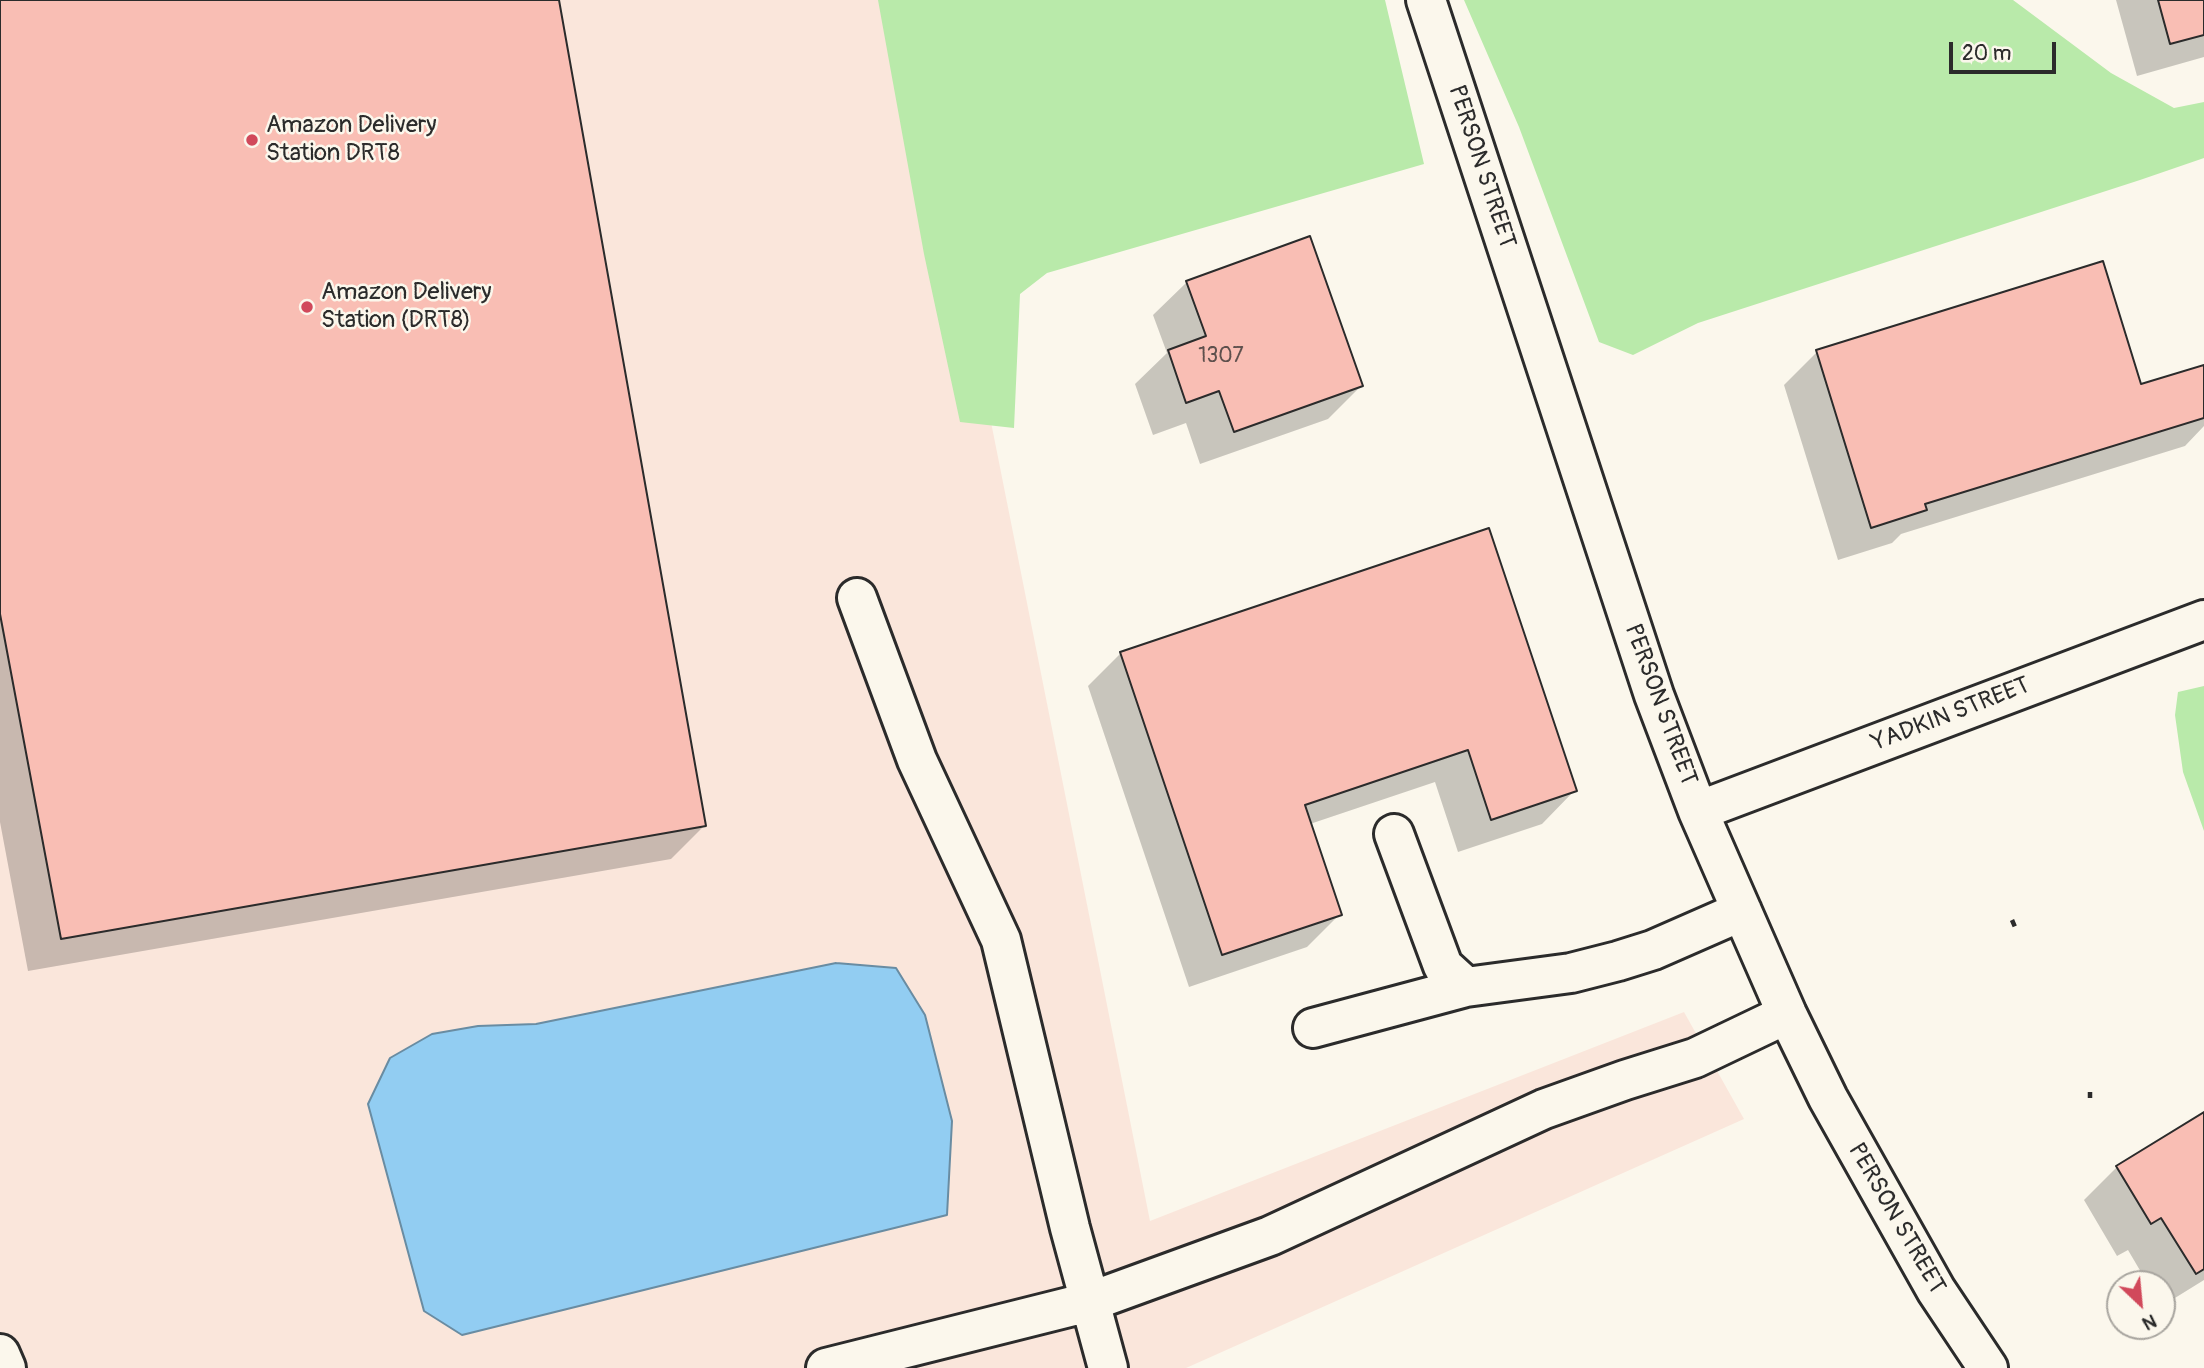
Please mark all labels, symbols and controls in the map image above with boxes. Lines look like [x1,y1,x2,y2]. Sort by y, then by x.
scale bar [1952,28,2059,72]
text: 20 m [1962,40,2011,67]
street label: PERSON STREET [1441,82,1521,252]
place label: Amazon Delivery Station DRT8 [266,112,437,168]
marker: Amazon Delivery Station DRT8 [244,132,260,148]
place label: Amazon Delivery Station (DRT8) [321,279,492,335]
marker: Amazon Delivery Station (DRT8) [299,299,315,315]
house number: 1307 [1198,344,1244,370]
street label: PERSON STREET [1617,620,1703,790]
street label: YADKIN STREET [1868,672,2034,758]
street label: PERSON STREET [1841,1138,1951,1300]
north arrow [2106,1270,2176,1340]
text: N [2138,1308,2160,1336]

